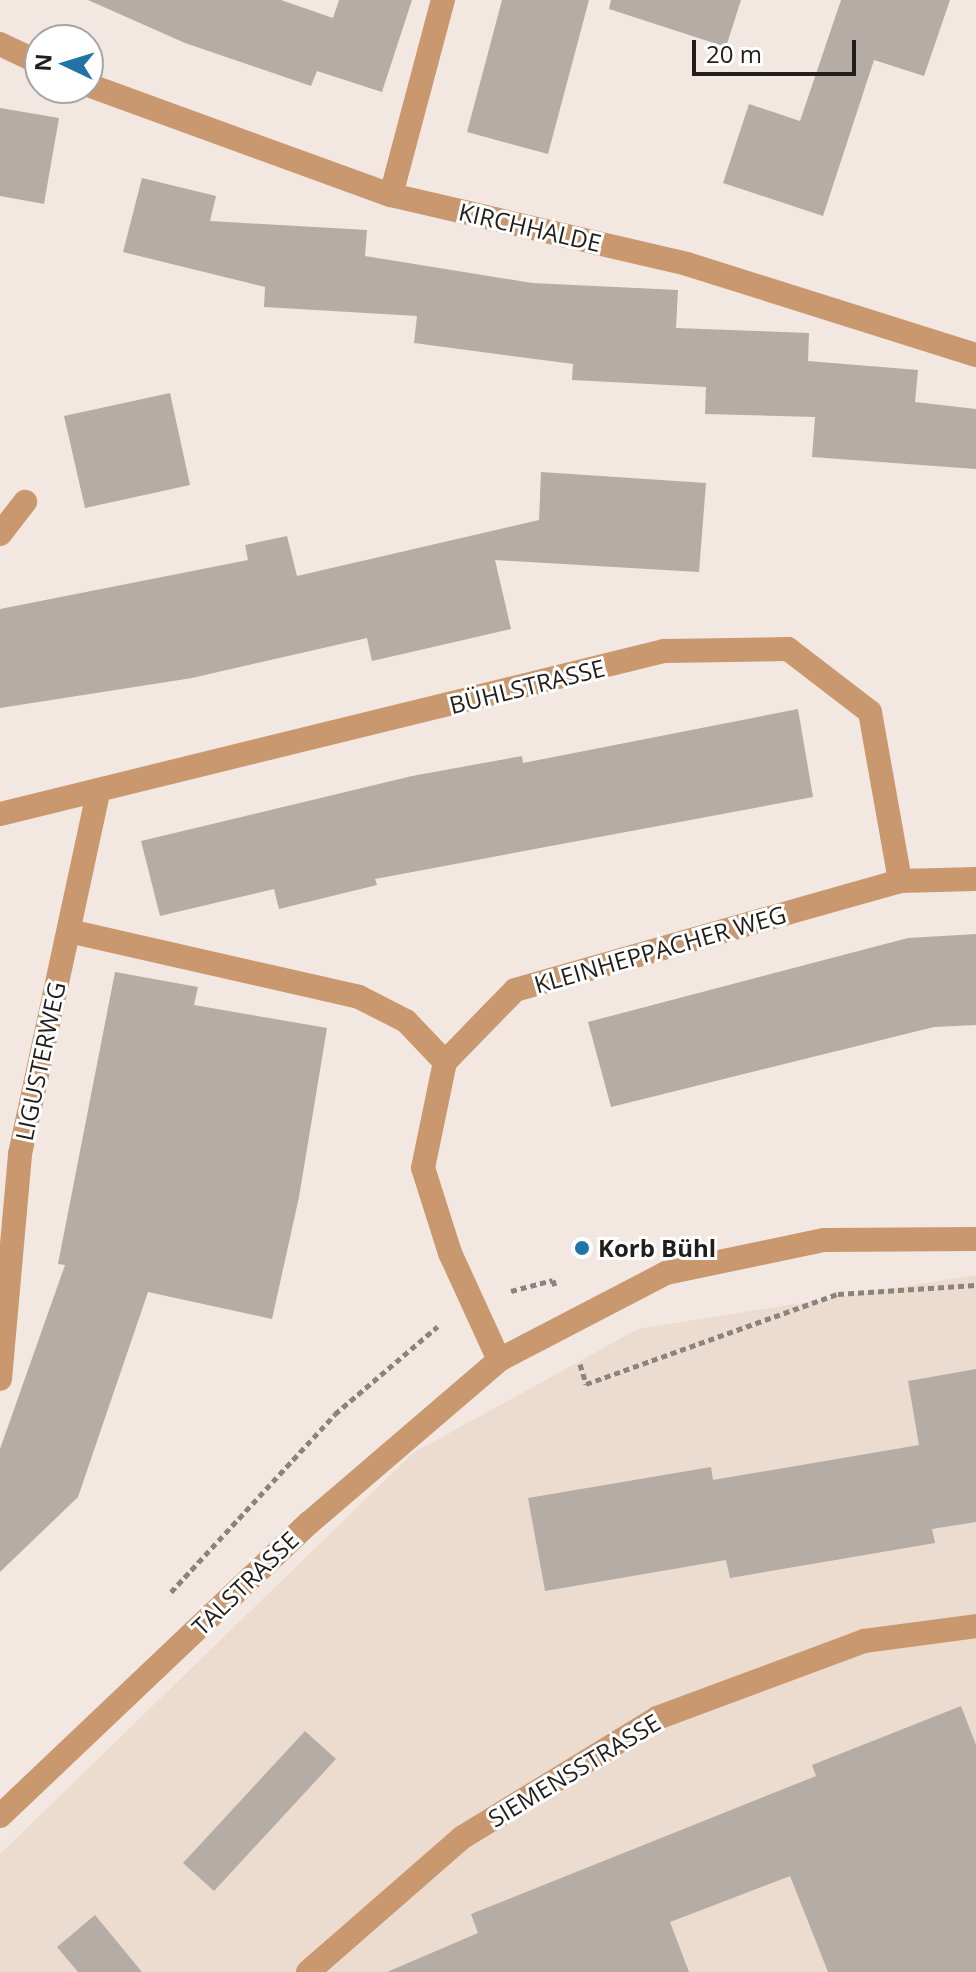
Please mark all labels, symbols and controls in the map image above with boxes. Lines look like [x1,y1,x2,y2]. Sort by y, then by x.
north arrow [24,24,104,104]
scale bar [696,24,860,74]
text: 20 m [706,37,762,70]
text: N [26,53,58,72]
street label: KIRCHHALDE [456,197,604,257]
street label: BÜHLSTRASSE [446,653,608,719]
street label: KLEINHEPPACHER WEG [531,899,789,999]
street label: LIGUSTERWEG [9,979,71,1143]
place label: Korb Bühl [598,1234,716,1262]
marker: Korb Bühl [573,1239,591,1257]
street label: TALSTRASSE [186,1525,304,1641]
street label: SIEMENSSTRASSE [483,1707,665,1833]

